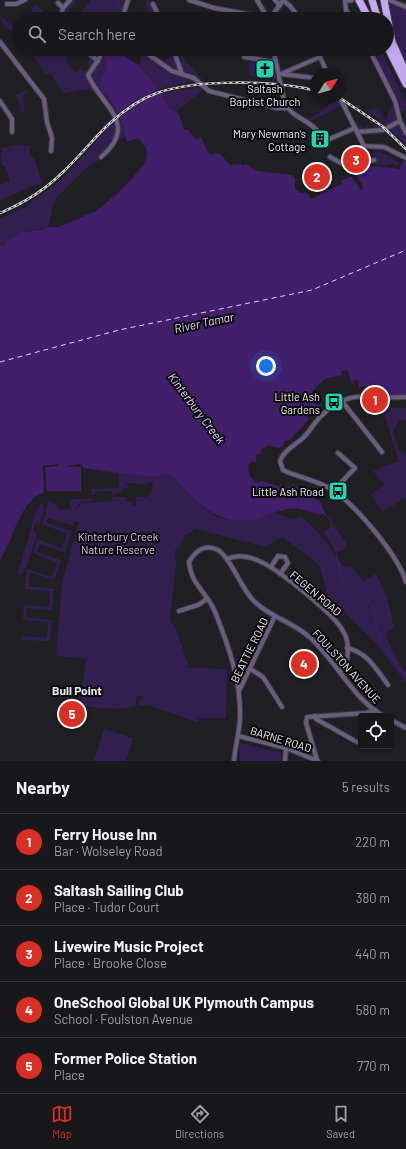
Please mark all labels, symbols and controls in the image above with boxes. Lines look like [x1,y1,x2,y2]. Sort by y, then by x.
search box [12,12,394,56]
icon: search [26,23,48,45]
text: Search here [58,25,136,43]
church icon: Saltash Baptist Church [254,58,276,80]
north arrow [310,68,346,104]
place label: Saltash Baptist Church [230,82,301,108]
place label: Mary Newman's Cottage [233,127,306,153]
building icon: Mary Newman's Cottage [309,128,331,150]
pin: 3 [343,145,369,175]
pin: 2 [304,162,330,192]
water label: River Tamar [173,309,236,335]
your location [256,356,276,376]
water label: Kinterbury Creek [166,370,228,446]
pin: 1 [362,385,388,415]
place label: Little Ash Gardens [274,390,320,416]
bus stop icon: Little Ash Gardens [323,391,345,413]
bus stop icon: Little Ash Road [327,480,349,502]
place label: Little Ash Road [252,485,324,498]
park label: Kinterbury Creek Nature Reserve [78,530,159,556]
street label: FEGEN ROAD [288,568,344,618]
street label: BEATTIE ROAD [228,615,270,685]
street label: FOULSTON AVENUE [310,626,384,706]
pin: 4 [291,649,317,679]
district label: Bull Point [52,683,102,697]
pin: 5 [59,699,85,729]
map controls [358,713,394,749]
button: locate [358,713,394,749]
street label: BARNE ROAD [249,724,313,755]
text: Nearby [16,777,70,797]
text: 5 results [342,779,390,795]
text: Ferry House Inn [54,825,157,843]
text: 1 [27,834,31,850]
text: 220 m [355,834,390,850]
text: Bar · Wolseley Road [54,843,163,859]
text: Saltash Sailing Club [54,881,184,899]
text: 2 [25,890,33,906]
text: 380 m [356,890,390,906]
text: Place · Tudor Court [54,899,160,915]
text: Livewire Music Project [54,937,204,955]
text: 3 [25,946,33,962]
text: 440 m [355,946,390,962]
text: Place · Brooke Close [54,955,167,971]
text: OneSchool Global UK Plymouth Campus [54,993,314,1011]
text: 4 [25,1002,33,1018]
text: 580 m [356,1002,390,1018]
text: School · Foulston Avenue [54,1011,193,1027]
text: Former Police Station [54,1049,197,1067]
text: 5 [25,1058,33,1074]
text: 770 m [357,1058,390,1074]
text: Place [54,1067,85,1083]
tab: Map [51,1103,73,1140]
tab: Directions [175,1103,224,1140]
tab: Saved [326,1103,355,1140]

